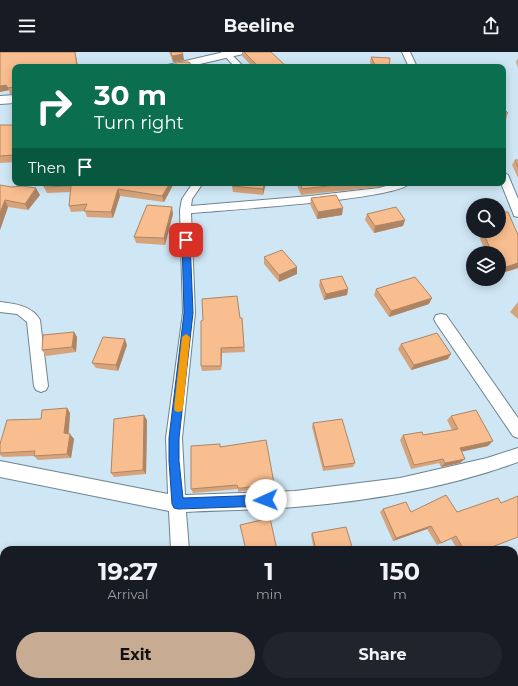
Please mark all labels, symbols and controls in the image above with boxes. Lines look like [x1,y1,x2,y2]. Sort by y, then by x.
icon: menu [16,15,38,37]
text: Beeline [223,15,295,37]
icon: share [480,15,502,37]
text: 30 m [94,78,167,112]
icon: right [28,80,80,132]
text: Turn right [94,112,184,134]
icon: arrive [74,156,96,178]
text: Then [28,158,66,177]
map controls [466,198,506,286]
button: search [466,198,506,238]
pin [169,223,203,257]
icon: arrive [175,229,197,251]
button: layers [466,246,506,286]
position arrow [245,479,287,521]
text: 19:27 [98,557,158,586]
text: 1 [264,557,274,586]
text: 150 [380,557,420,586]
text: Arrival [107,586,148,602]
text: min [256,586,282,602]
text: m [393,586,407,602]
button: Exit [16,632,255,678]
button: Share [263,632,502,678]

